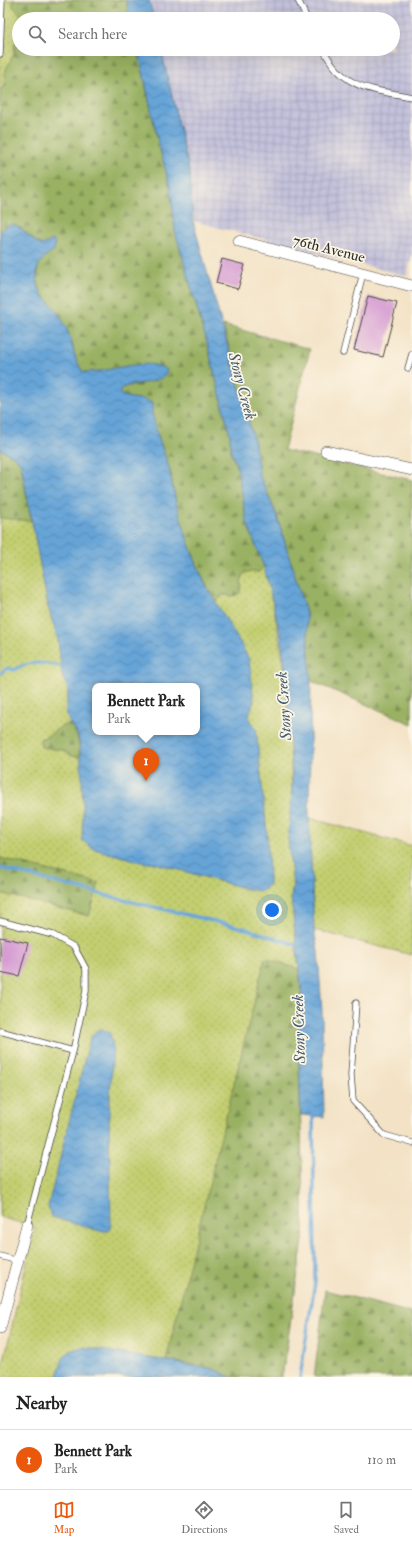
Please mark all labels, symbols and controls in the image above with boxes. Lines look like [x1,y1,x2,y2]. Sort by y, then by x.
search box [12,12,400,56]
icon: search [26,23,48,45]
text: Search here [58,25,127,44]
street label: 76th Avenue [291,231,367,267]
water label: Stony Creek [223,349,261,422]
water label: Stony Creek [272,670,296,742]
popup [92,683,200,735]
text: Bennett Park [107,692,185,711]
text: Park [107,711,131,727]
pin: 1 [133,748,159,781]
your location [262,900,282,920]
water label: Stony Creek [288,994,310,1065]
text: Nearby [16,1393,67,1414]
text: Bennett Park [54,1442,132,1461]
text: 1 [27,1452,31,1468]
text: 110 m [367,1452,396,1468]
text: Park [54,1461,78,1477]
tab: Map [53,1499,75,1536]
tab: Directions [181,1499,228,1536]
tab: Saved [334,1499,359,1536]

